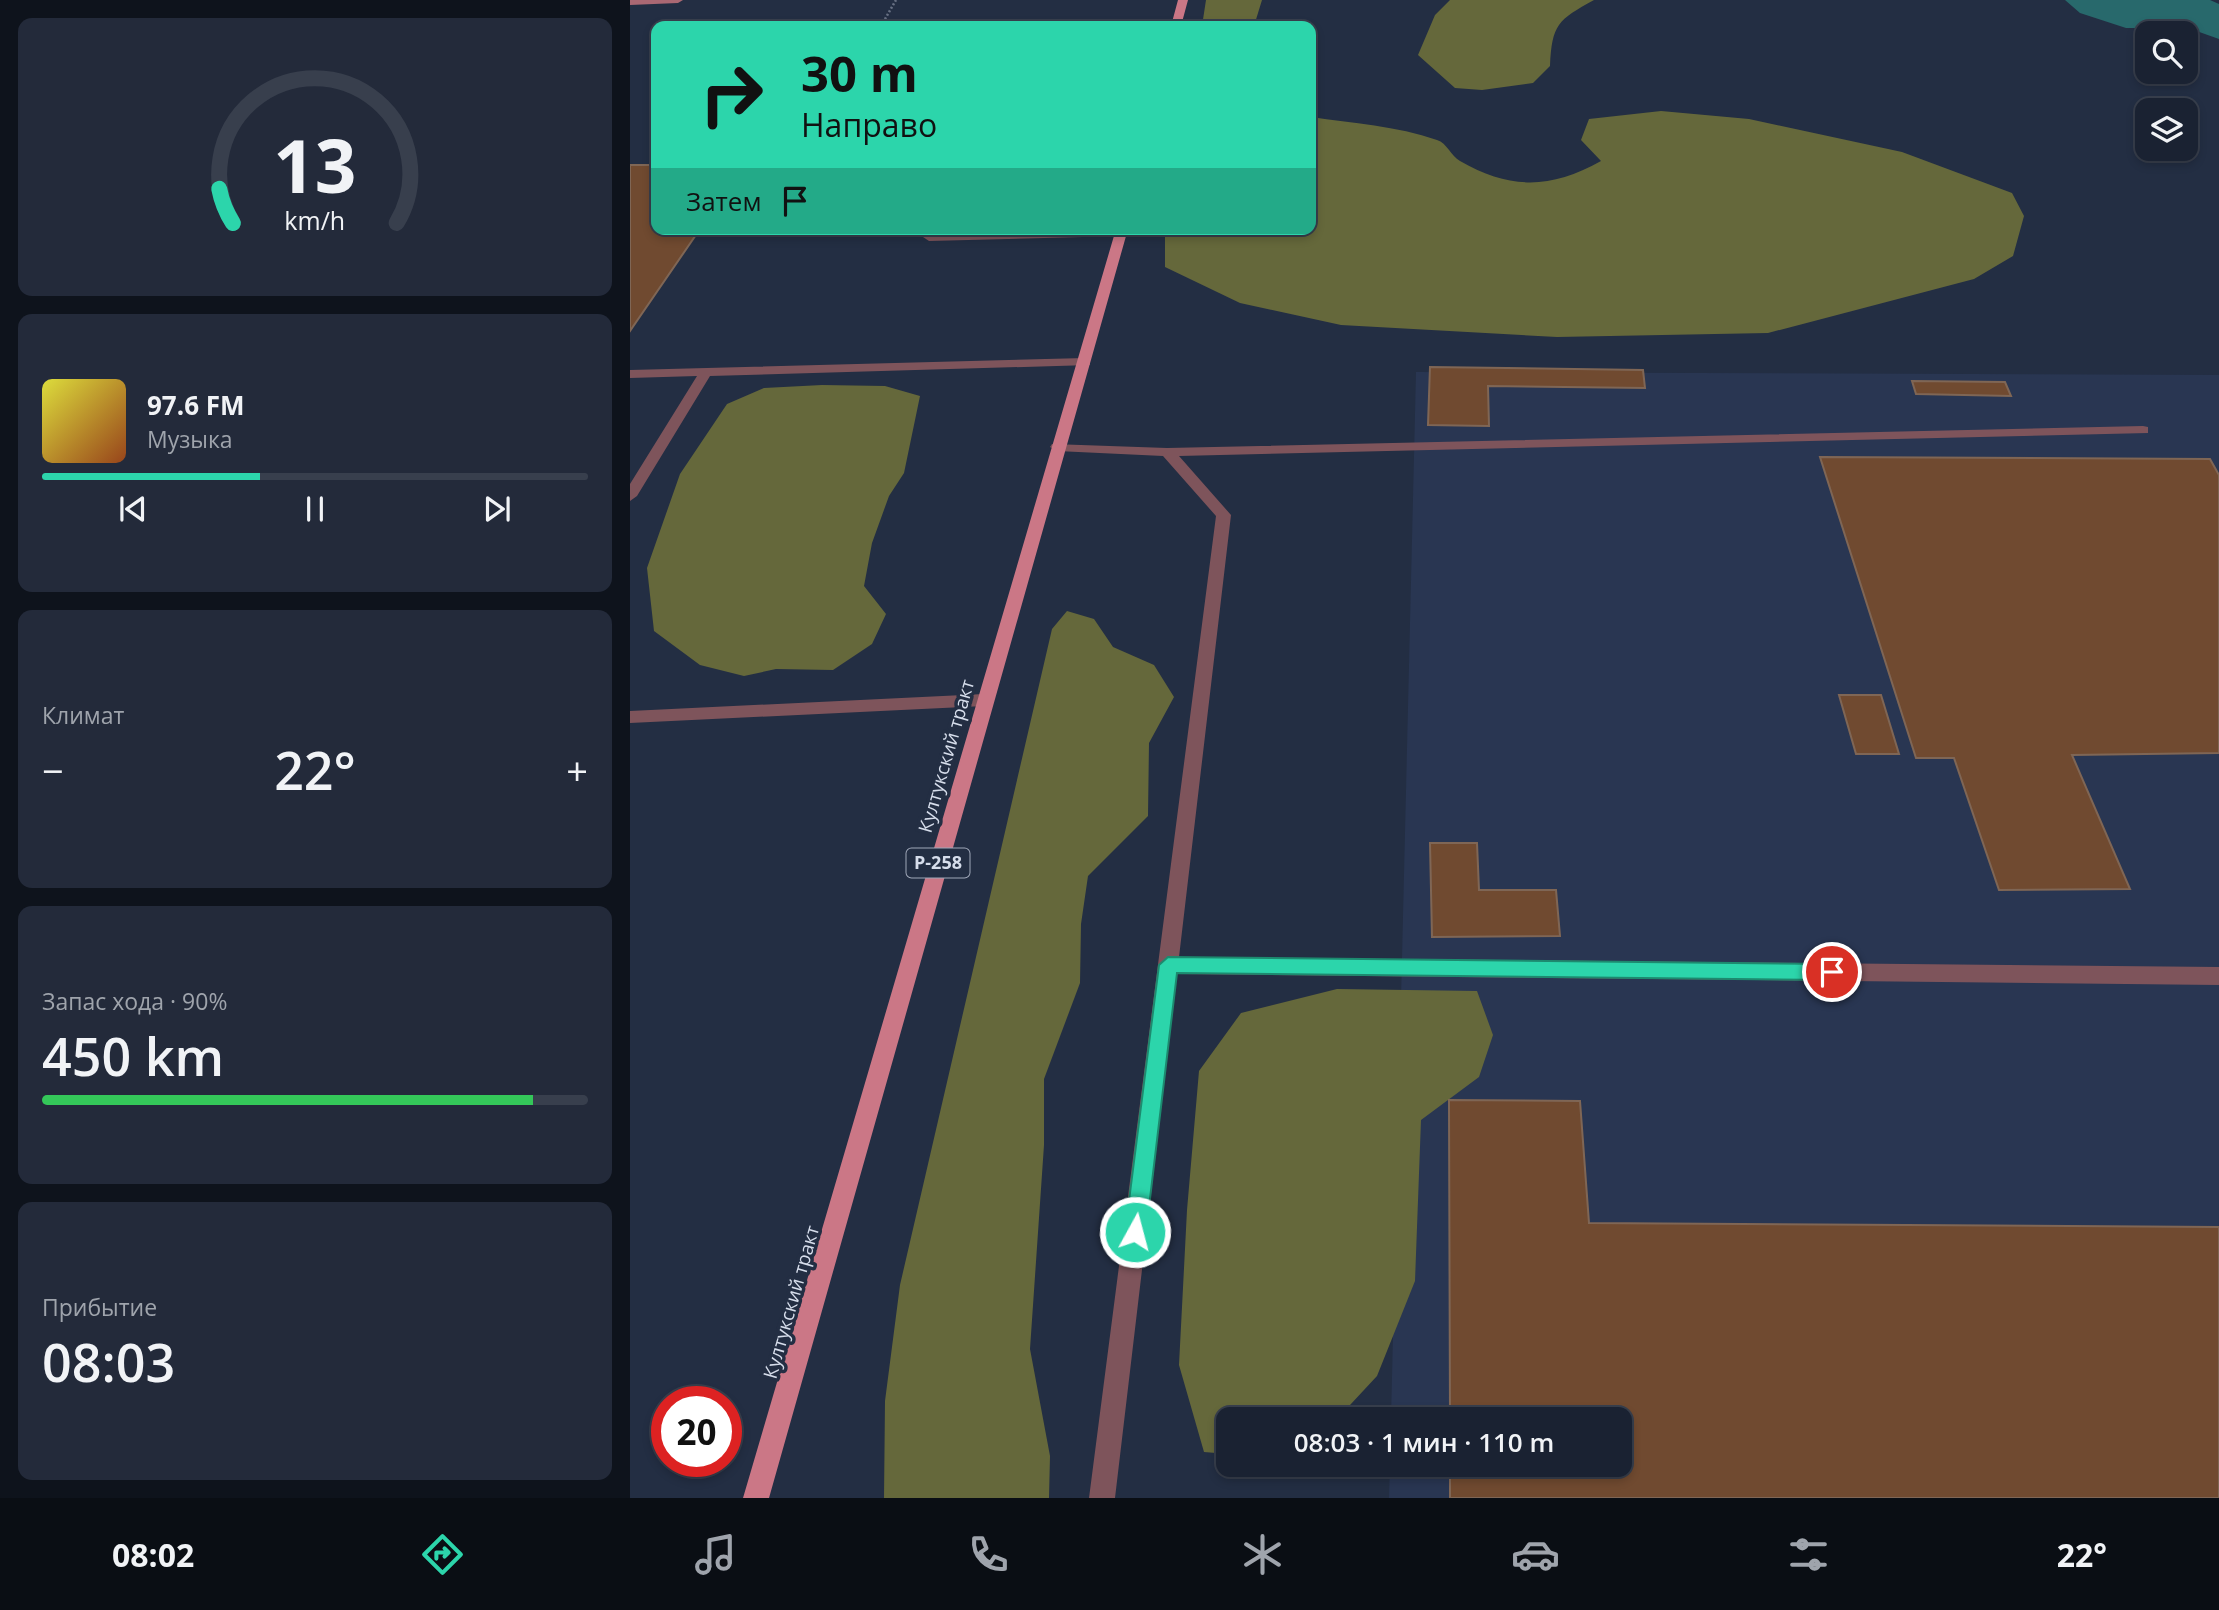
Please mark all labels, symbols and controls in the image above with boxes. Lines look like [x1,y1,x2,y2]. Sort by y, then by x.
map controls [2135,21,2198,161]
button: search [2135,21,2198,84]
text: 30 m [801,40,918,106]
icon: right [686,49,777,140]
button: layers [2135,98,2198,161]
text: Направо [801,103,937,146]
text: 13 [273,115,357,214]
icon: arrive [776,182,814,220]
text: Затем [686,183,762,219]
text: km/h [285,203,345,237]
text: 97.6 FM [147,387,245,423]
text: Музыка [147,423,233,455]
icon: previous [114,490,152,528]
icon: pause [296,490,334,528]
icon: next [478,490,516,528]
street label: Култукский тракт [912,676,980,836]
text: Климат [42,699,124,731]
text: 22° [274,734,356,805]
text: − [42,744,64,796]
text: + [566,744,588,796]
road number: Р-258 [906,848,970,878]
pin [1802,942,1862,1002]
icon: arrive [1813,953,1851,991]
text: Запас хода · 90% [42,985,227,1017]
text: 450 km [42,1020,224,1091]
position arrow [1098,1195,1172,1269]
street label: Култукский тракт [757,1222,825,1382]
text: Прибытие [42,1291,157,1323]
text: 08:03 [42,1326,175,1397]
speed limit sign: 20 [651,1386,742,1477]
text: 08:03 · 1 мин · 110 m [1294,1424,1554,1460]
icon: directions [418,1530,467,1579]
icon: music [691,1530,740,1579]
icon: phone [964,1530,1013,1579]
icon: climate [1238,1530,1287,1579]
icon: car [1511,1530,1560,1579]
icon: filters [1784,1530,1833,1579]
text: 08:02 [112,1533,194,1576]
text: 22° [2057,1533,2107,1576]

